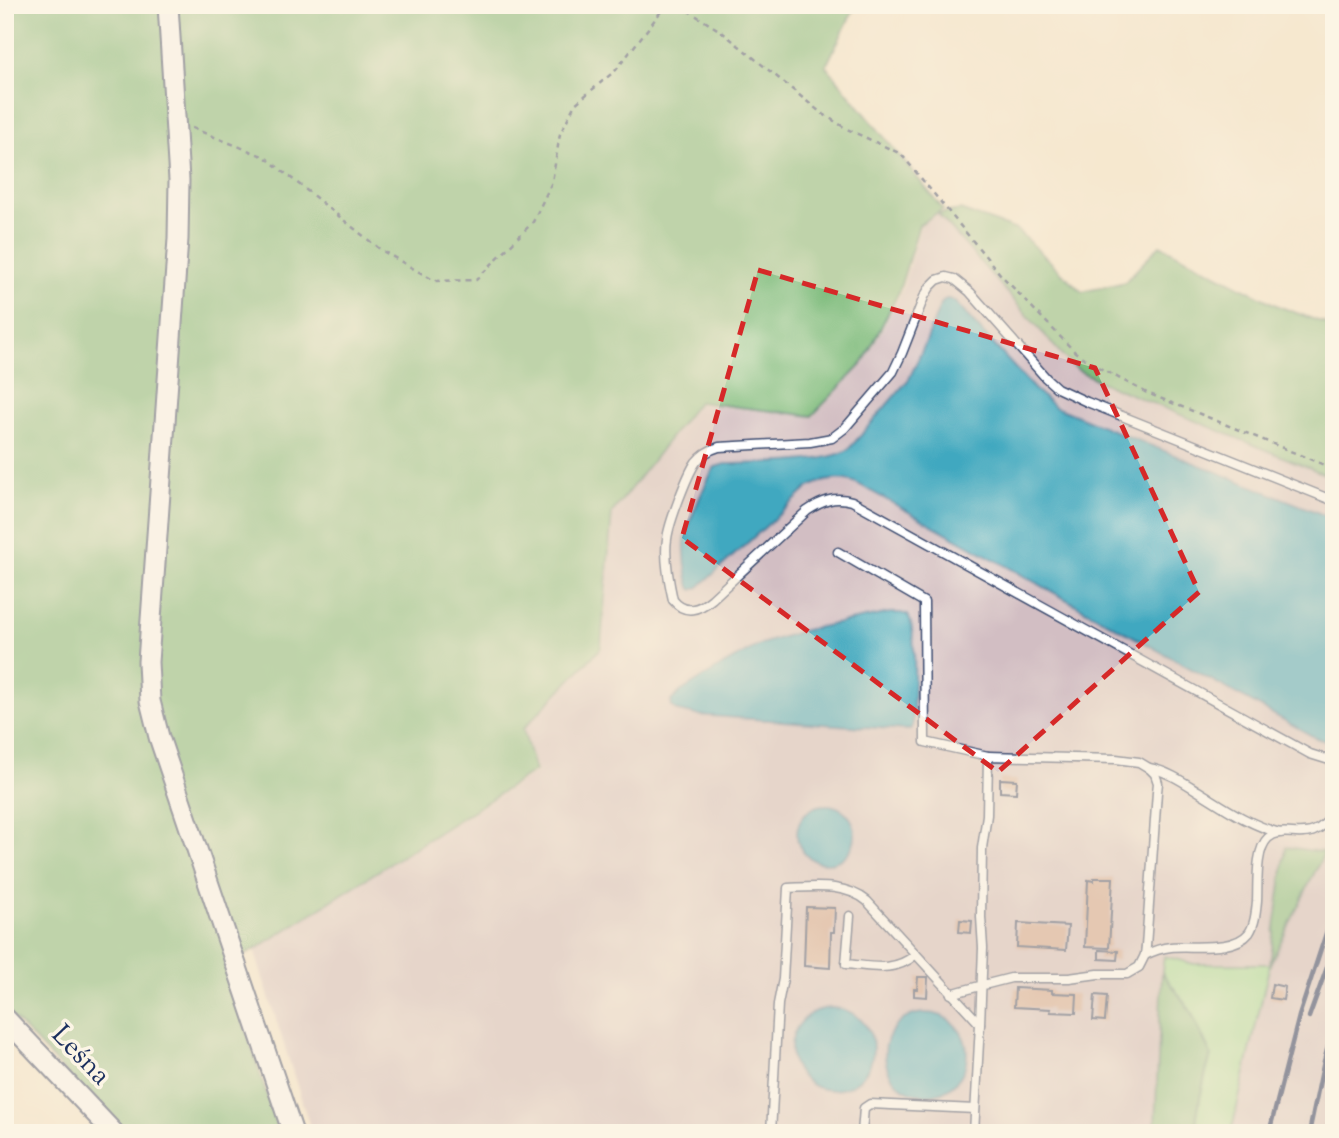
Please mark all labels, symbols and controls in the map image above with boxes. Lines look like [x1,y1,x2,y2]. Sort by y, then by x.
street label: Leśna [41,1017,119,1095]

